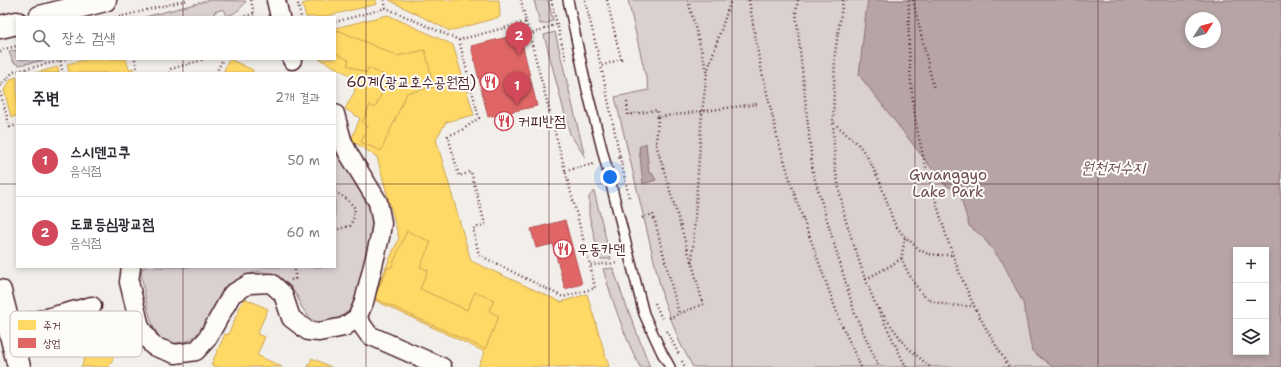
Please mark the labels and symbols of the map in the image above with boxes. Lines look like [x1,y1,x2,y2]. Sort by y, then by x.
north arrow [1185,12,1221,48]
pin: 2 [506,22,532,55]
restaurant icon: 60계(광교호수공원점) [479,71,501,93]
place label: 60계(광교호수공원점) [346,72,476,92]
pin: 1 [504,72,530,105]
restaurant icon: 커피반점 [493,110,515,132]
place label: 커피반점 [518,111,566,131]
water label: 원천저수지 [1081,157,1147,178]
park label: Gwanggyo Lake Park [909,165,987,202]
your location [600,167,620,187]
restaurant icon: 우동카덴 [552,238,574,260]
place label: 우동카덴 [577,239,625,259]
legend [10,311,142,357]
text: 주거 [43,318,61,333]
text: 상업 [43,336,61,351]

